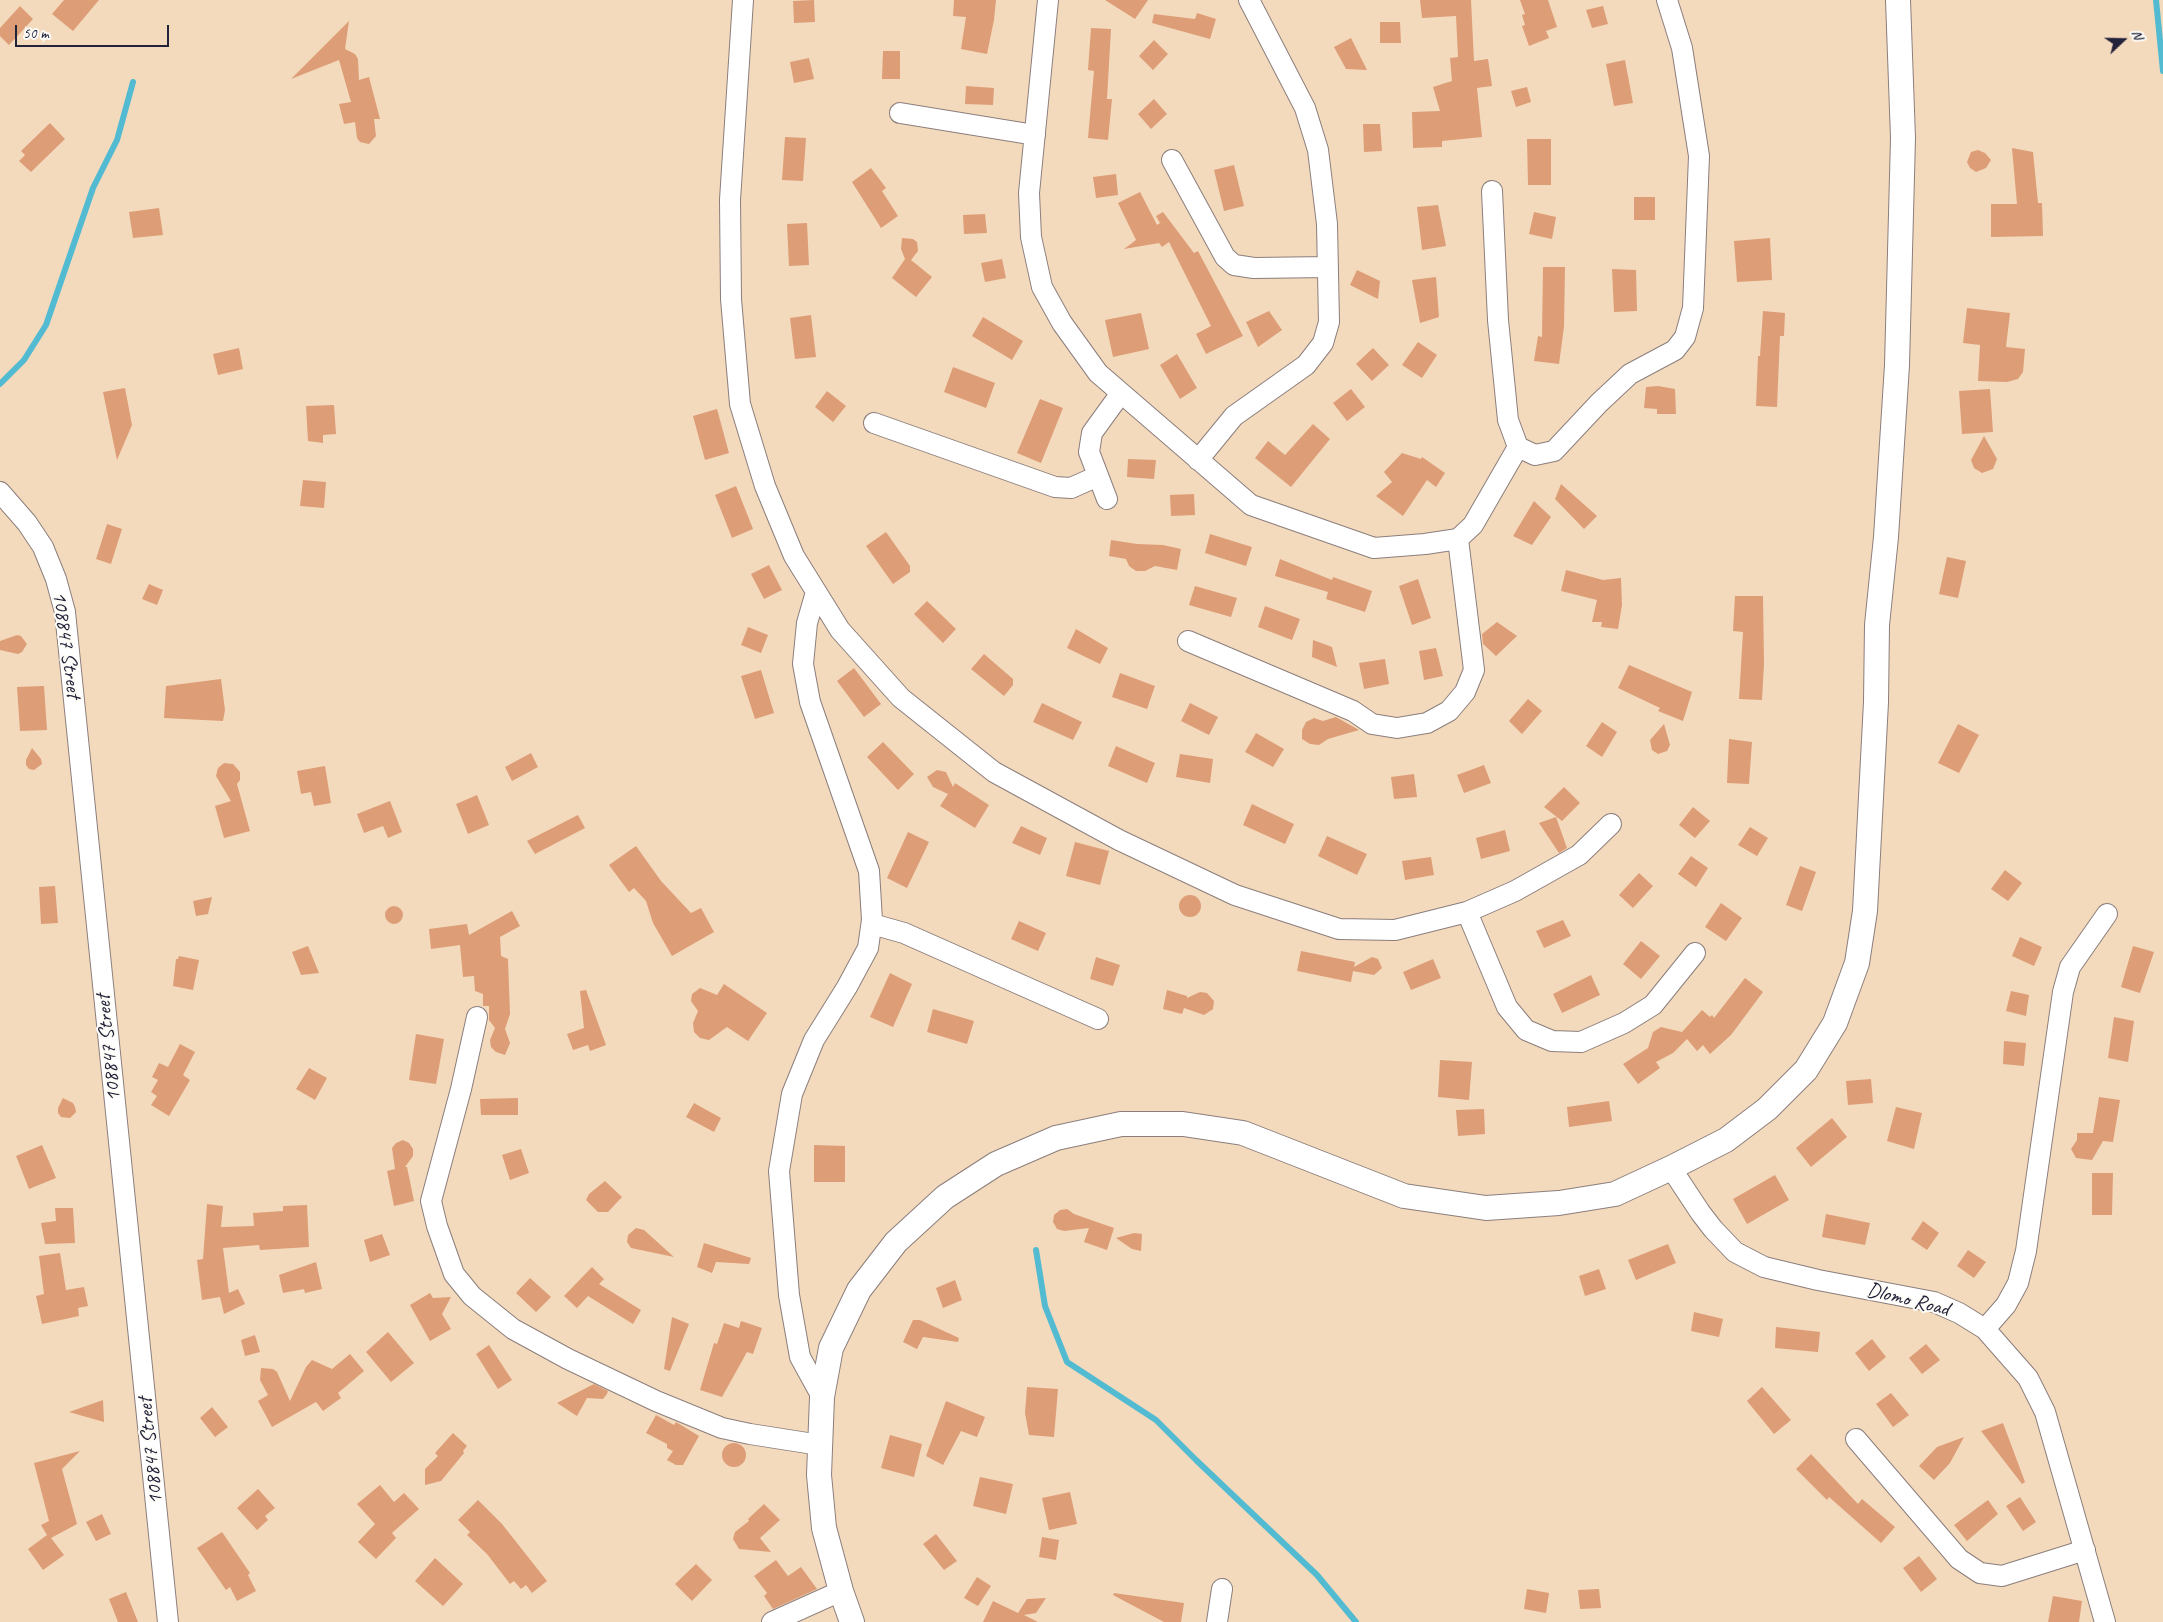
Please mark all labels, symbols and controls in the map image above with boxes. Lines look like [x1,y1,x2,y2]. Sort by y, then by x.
scale bar [18,15,171,47]
north arrow [2098,15,2148,65]
text: 50 m [23,24,49,43]
text: N [2128,27,2147,42]
street label: 108847 Street [46,590,86,700]
street label: 108847 Street [91,993,127,1103]
street label: Dlomo Road [1864,1278,1952,1322]
street label: 108847 Street [133,1396,169,1506]

